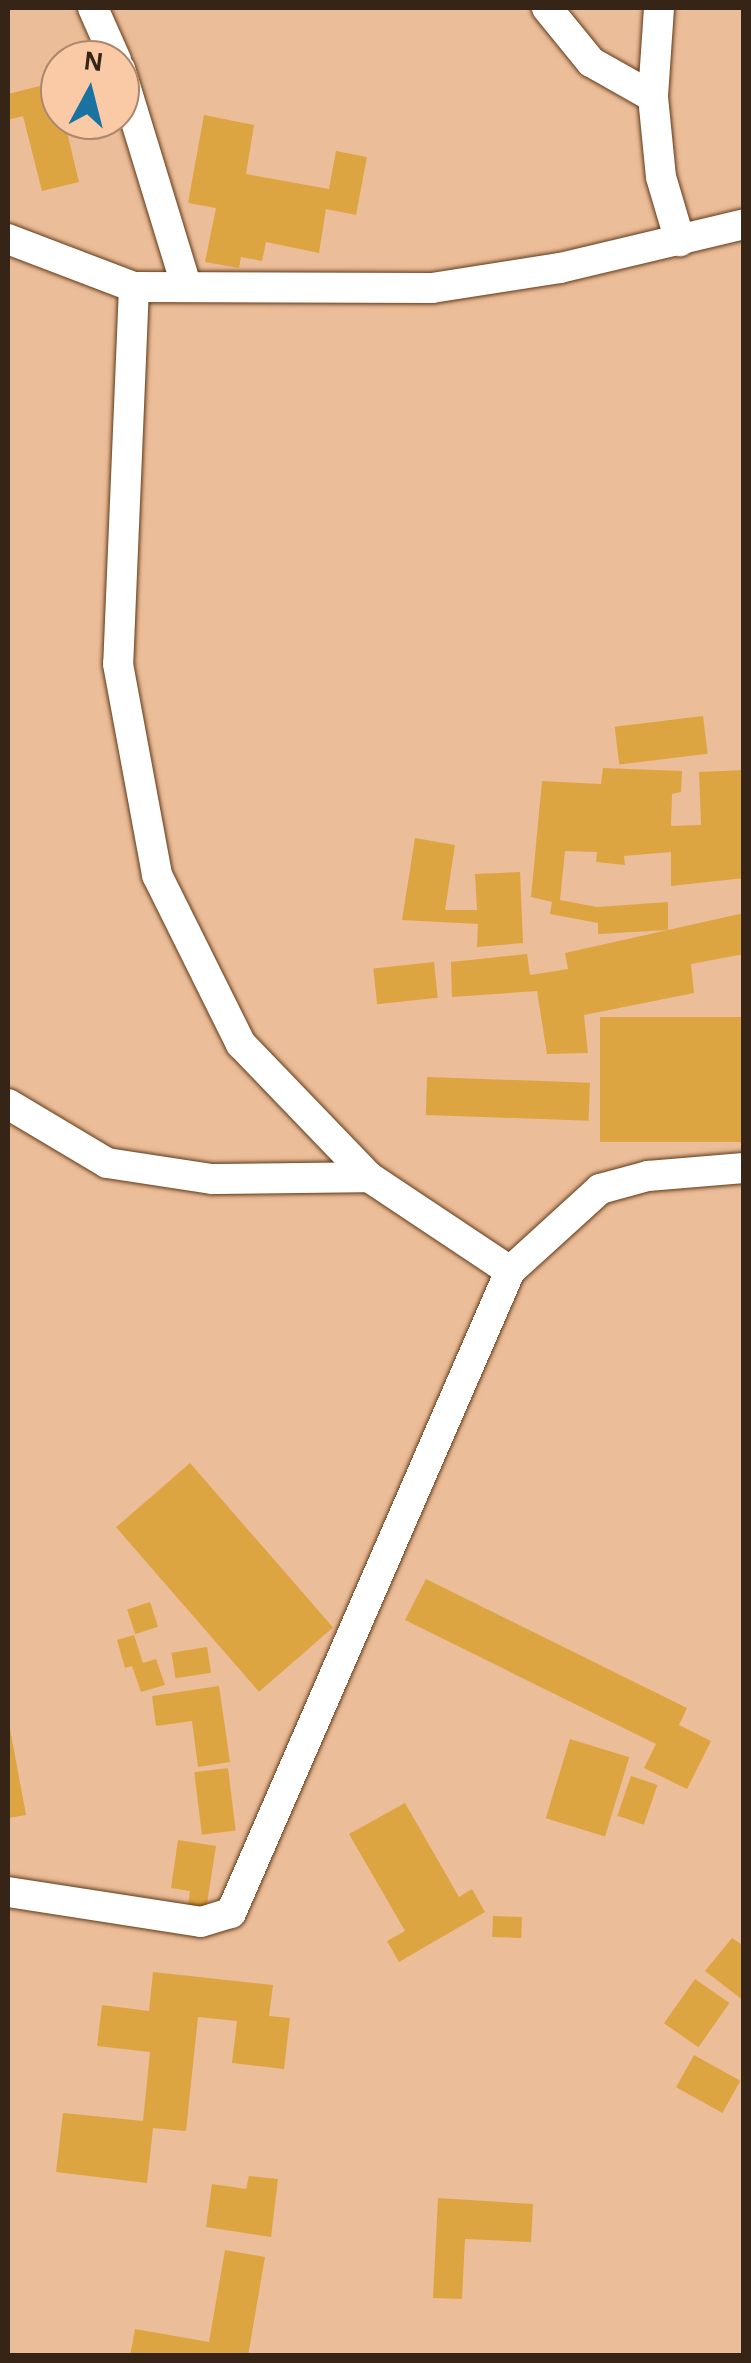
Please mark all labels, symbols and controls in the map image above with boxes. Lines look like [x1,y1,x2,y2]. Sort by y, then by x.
north arrow [40,40,140,140]
text: N [82,47,105,77]

